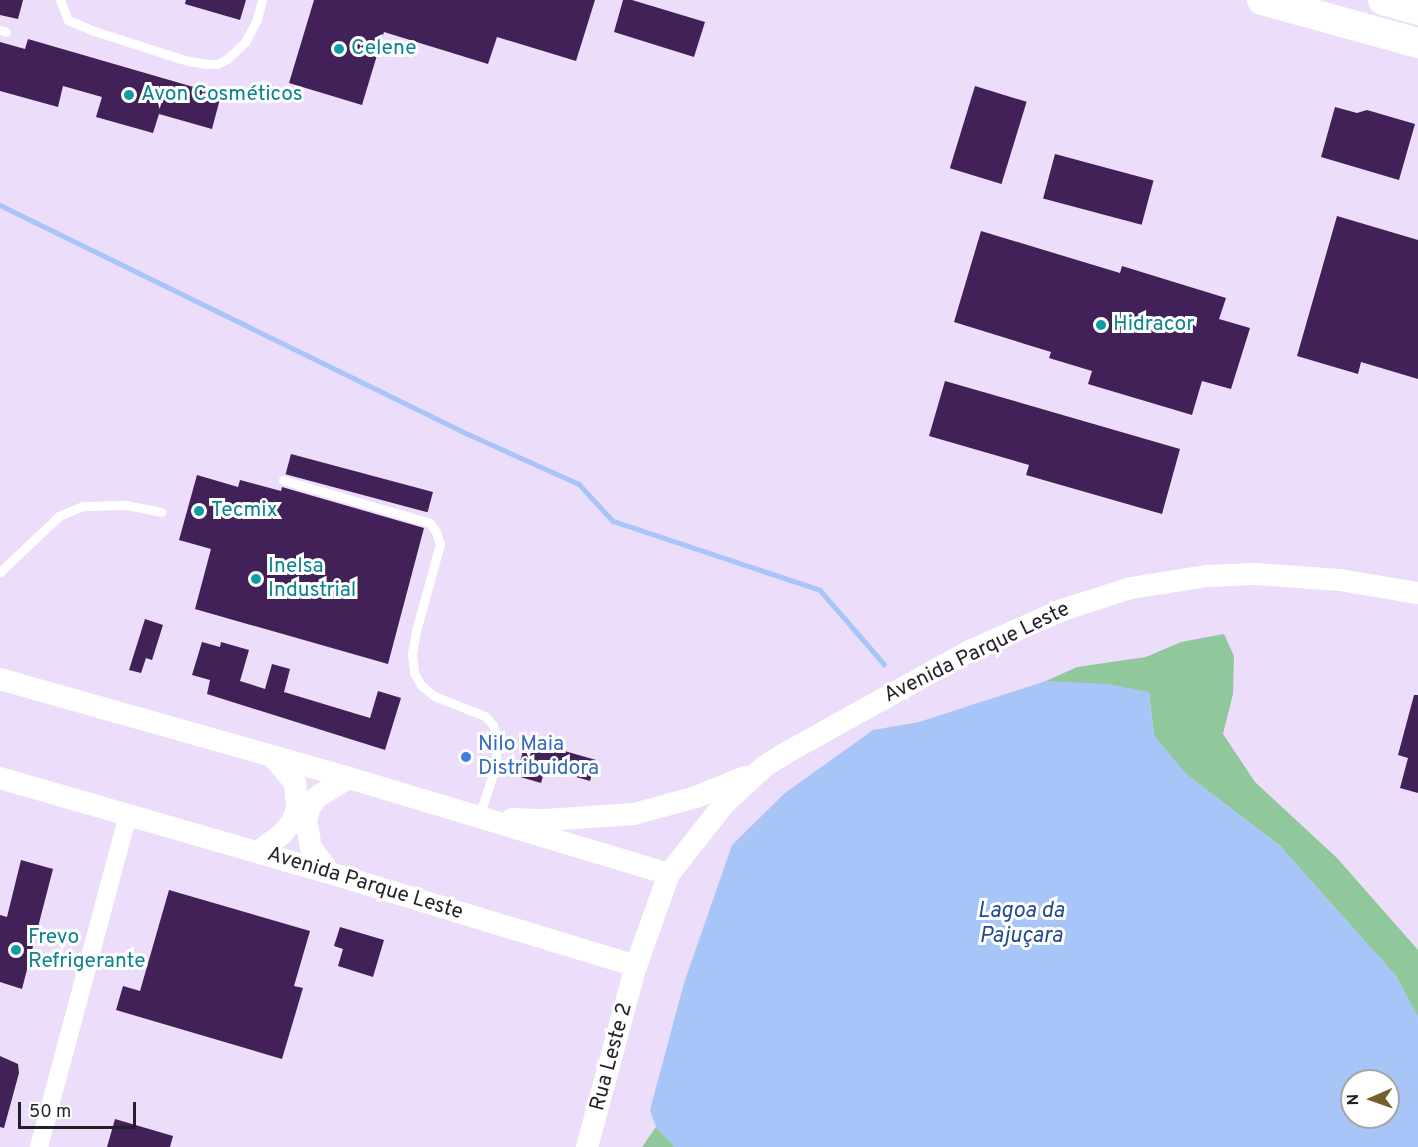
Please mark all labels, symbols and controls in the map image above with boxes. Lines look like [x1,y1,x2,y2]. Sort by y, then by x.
place label: Celene [351,36,416,62]
marker: Celene [332,42,346,56]
place label: Avon Cosméticos [141,82,303,108]
marker: Avon Cosméticos [122,88,136,102]
place label: Hidracor [1113,312,1194,338]
marker: Hidracor [1094,318,1108,332]
place label: Tecmix [211,498,278,524]
marker: Tecmix [192,504,206,518]
place label: Inelsa Industrial [268,554,356,604]
marker: Inelsa Industrial [249,572,263,586]
street label: Avenida Parque Leste [880,597,1074,709]
place label: Nilo Maia Distribuidora [478,732,599,782]
marker: Nilo Maia Distribuidora [459,750,473,764]
street label: Avenida Parque Leste [264,842,466,926]
water label: Lagoa da Pajuçara [978,898,1064,950]
place label: Frevo Refrigerante [28,925,146,975]
marker: Frevo Refrigerante [9,943,23,957]
street label: Rua Leste 2 [585,1000,639,1114]
north arrow [1340,1069,1400,1129]
scale bar [21,1090,140,1128]
text: N [1344,1093,1364,1106]
text: 50 m [29,1101,71,1124]

